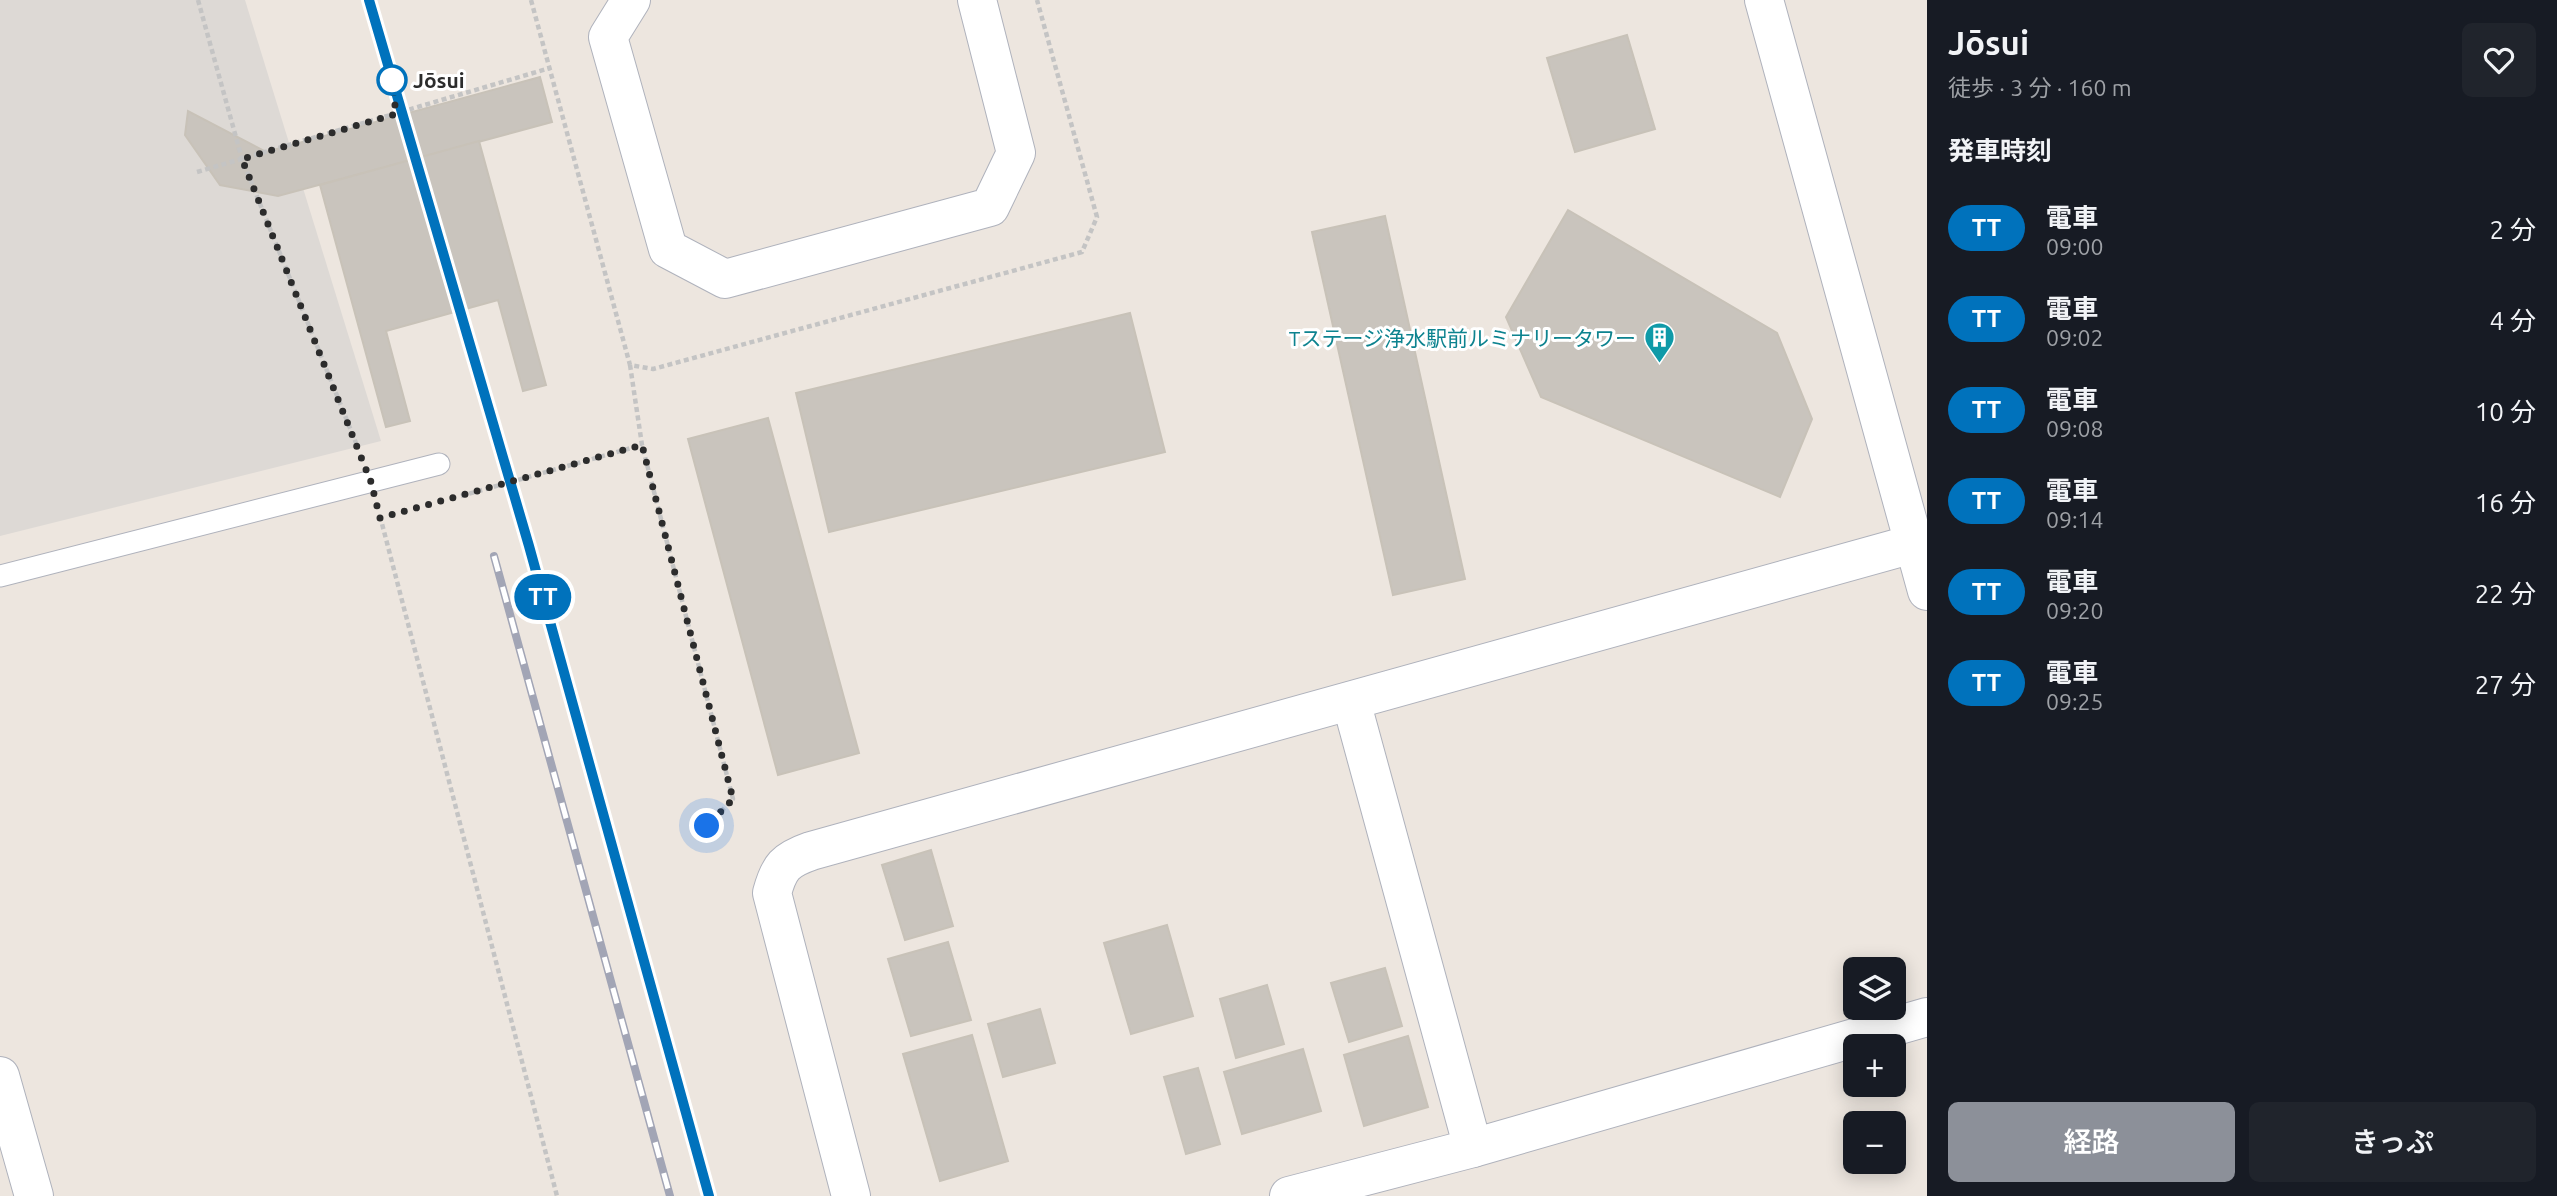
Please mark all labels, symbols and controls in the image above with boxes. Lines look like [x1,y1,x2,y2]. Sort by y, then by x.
button: heart [2462,23,2536,97]
text: Jōsui [1948,24,2029,61]
marker: Jōsui [377,65,407,95]
place label: Jōsui [413,68,465,92]
text: 徒歩 · 3 分 · 160 m [1948,75,2132,100]
text: 発車時刻 [1948,136,2052,165]
text: 電車 [2046,203,2098,232]
text: TT [1972,214,2001,241]
text: 2 分 [2489,215,2536,244]
text: 09:00 [2046,234,2104,259]
text: 電車 [2046,294,2098,323]
text: TT [1972,305,2001,332]
text: 4 分 [2489,306,2536,335]
building icon: Tステージ浄水駅前ルミナリータワー [1642,321,1676,365]
text: 09:02 [2046,325,2104,350]
place label: Tステージ浄水駅前ルミナリータワー [1289,326,1636,350]
text: 電車 [2046,385,2098,414]
text: TT [1972,396,2001,423]
text: 10 分 [2475,397,2536,426]
text: 09:08 [2046,416,2104,441]
text: 電車 [2046,476,2098,505]
text: TT [1972,487,2001,514]
text: 16 分 [2475,488,2536,517]
text: 09:14 [2046,507,2104,532]
text: 電車 [2046,567,2098,596]
line badge: TT [512,574,574,620]
text: TT [1972,578,2001,605]
text: 22 分 [2475,579,2536,608]
text: TT [528,583,558,610]
text: 09:20 [2046,598,2104,623]
text: 電車 [2046,658,2098,687]
text: TT [1972,669,2001,696]
text: 27 分 [2475,670,2536,699]
text: 09:25 [2046,689,2104,714]
your location [689,808,724,843]
map controls [1843,957,1906,1174]
button: layers [1843,957,1906,1020]
button: + [1843,1034,1906,1097]
button: 経路 [1948,1102,2235,1182]
button: きっぷ [2249,1102,2536,1182]
button: − [1843,1111,1906,1174]

